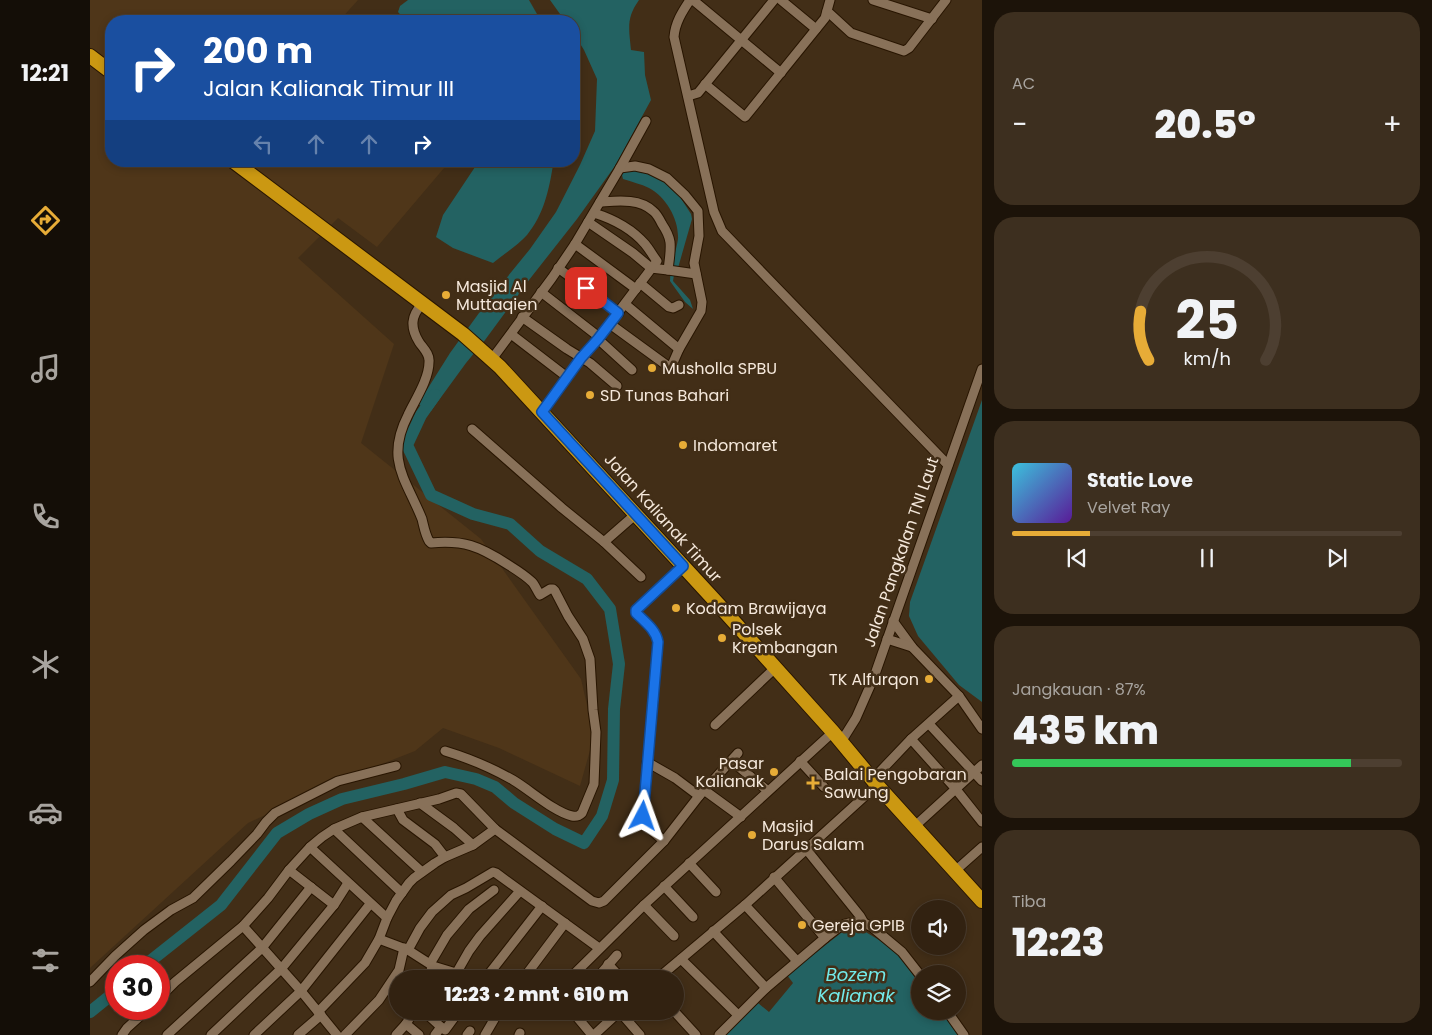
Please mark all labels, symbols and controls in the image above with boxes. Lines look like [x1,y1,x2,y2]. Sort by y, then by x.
text: 200 m [203,26,313,75]
icon: right [120,35,185,100]
text: 12:21 [21,58,69,89]
text: AC [1012,72,1035,95]
text: Jalan Kalianak Timur III [203,73,454,104]
text: 20.5° [1155,98,1256,151]
text: − [1012,105,1027,144]
text: + [1383,105,1402,144]
icon: left [249,130,277,158]
icon: ahead [302,130,330,158]
icon: ahead [355,130,383,158]
icon: right [408,130,436,158]
icon: directions [28,203,63,238]
pin [565,267,607,309]
icon: arrive [572,274,600,302]
place label: Masjid Al Muttaqien [456,275,537,316]
text: 25 [1175,284,1239,357]
marker: Masjid Al Muttaqien [440,289,452,301]
text: km/h [1183,346,1231,371]
icon: music [28,351,63,386]
place label: Musholla SPBU [662,357,777,380]
marker: Musholla SPBU [646,362,658,374]
place label: SD Tunas Bahari [600,384,729,407]
marker: SD Tunas Bahari [584,389,596,401]
place label: Indomaret [693,434,777,457]
marker: Indomaret [677,439,689,451]
street label: Jalan Kalianak Timur [599,448,727,588]
street label: Jalan Pangkalan TNI Laut [858,454,944,650]
text: Static Love [1087,467,1193,494]
text: Velvet Ray [1087,496,1170,519]
icon: phone [28,499,63,534]
icon: previous [1063,544,1091,572]
icon: pause [1193,544,1221,572]
icon: next [1323,544,1351,572]
place label: Kodam Brawijaya [686,597,826,620]
marker: Kodam Brawijaya [670,602,682,614]
place label: Polsek Krembangan [732,618,838,659]
marker: Polsek Krembangan [716,632,728,644]
icon: climate [28,647,63,682]
place label: TK Alfurqon [829,668,919,691]
marker: TK Alfurqon [923,673,935,685]
text: Jangkauan · 87% [1012,678,1146,701]
text: 435 km [1012,704,1159,757]
place label: Pasar Kalianak [696,752,765,793]
place label: Balai Pengobaran Sawung [824,763,967,804]
marker: Pasar Kalianak [768,766,780,778]
marker: Balai Pengobaran Sawung [806,776,820,790]
position arrow [616,789,668,841]
icon: car [28,795,63,830]
place label: Masjid Darus Salam [762,815,864,856]
marker: Masjid Darus Salam [746,829,758,841]
text: Tiba [1012,890,1046,913]
map controls [911,900,966,1020]
button: sound [911,900,966,955]
place label: Gereja GPIB [812,914,905,937]
text: 12:23 [1012,916,1105,969]
marker: Gereja GPIB [796,919,808,931]
icon: filters [28,943,63,978]
speed limit sign: 30 [105,955,170,1020]
water label: Bozem Kalianak [818,962,895,1008]
button: layers [911,965,966,1020]
text: 12:23 · 2 mnt · 610 m [444,981,629,1008]

